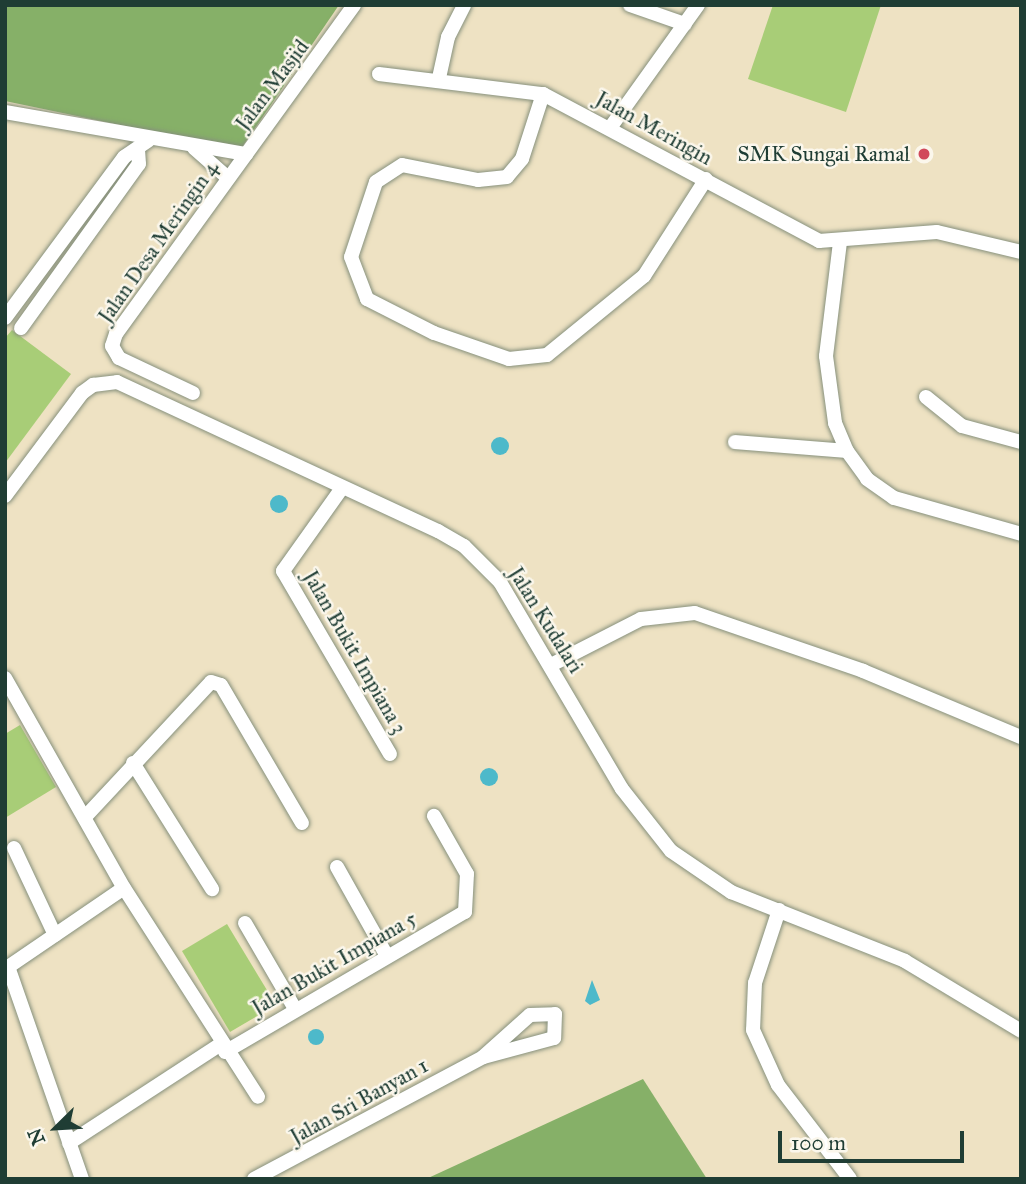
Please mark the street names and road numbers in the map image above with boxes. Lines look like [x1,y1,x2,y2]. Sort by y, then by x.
street label: Jalan Masjid [230,35,314,135]
street label: Jalan Meringin [591,86,717,170]
street label: Jalan Desa Meringin 4 [93,156,223,328]
street label: Jalan Kudalari [503,562,589,678]
street label: Jalan Bukit Impiana 3 [298,566,412,738]
street label: Jalan Bukit Impiana 5 [247,906,421,1020]
street label: Jalan Sri Banyan 1 [286,1053,432,1149]

